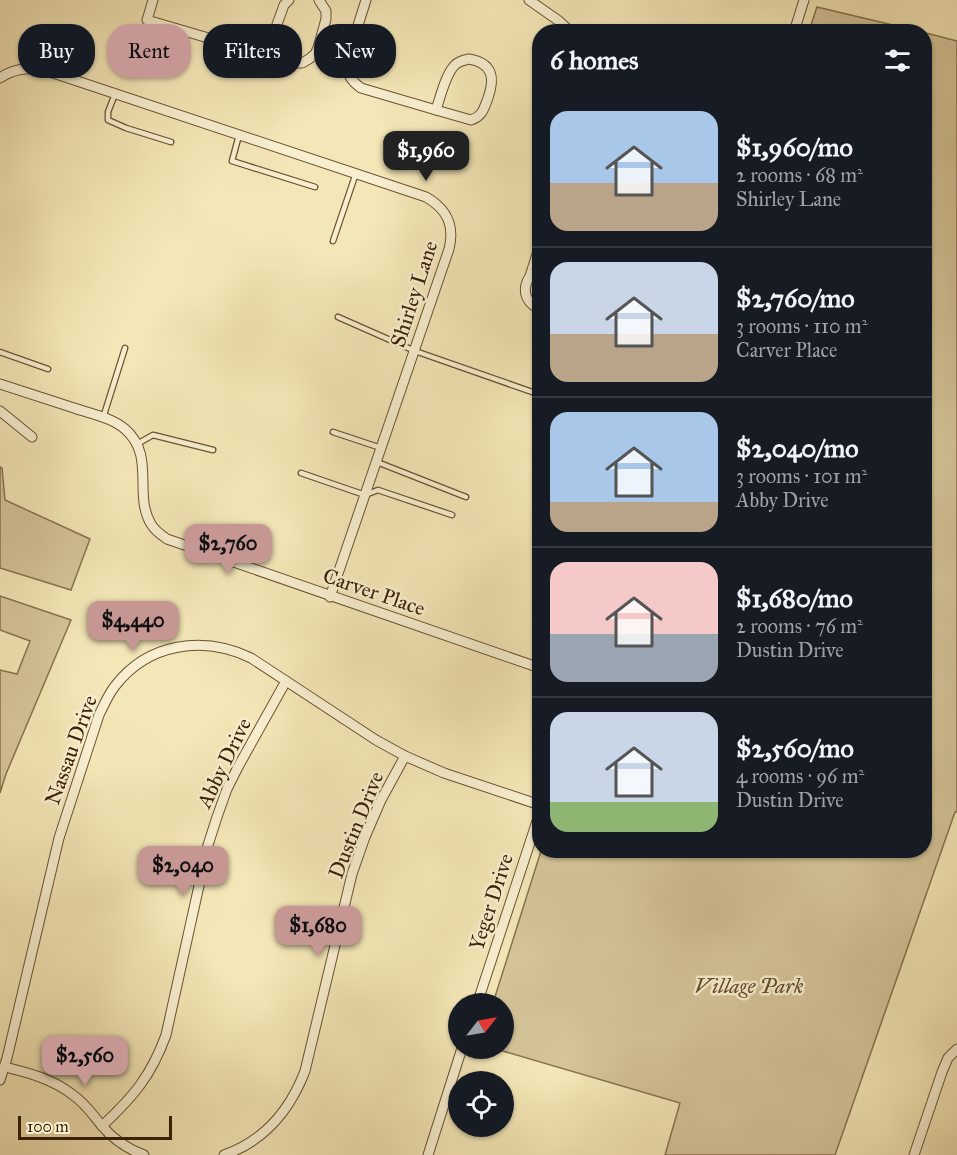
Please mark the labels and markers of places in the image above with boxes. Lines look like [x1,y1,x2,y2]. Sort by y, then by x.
pin: $1,960 [377,131,475,182]
pin: $2,760 [179,524,277,575]
pin: $4,440 [84,601,182,652]
pin: $2,040 [134,846,232,897]
pin: $1,680 [269,906,367,957]
pin: $2,560 [36,1036,134,1087]

